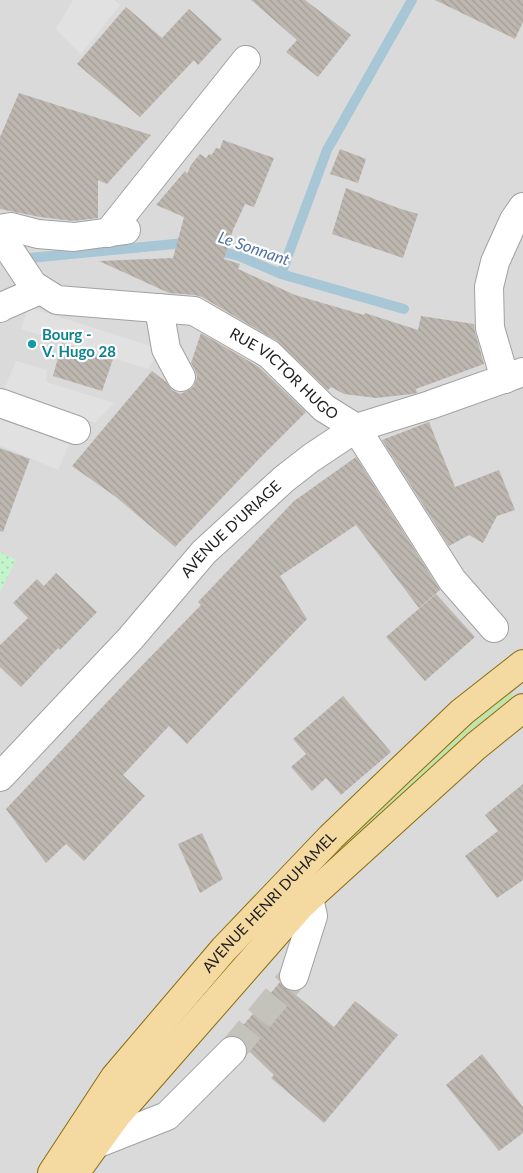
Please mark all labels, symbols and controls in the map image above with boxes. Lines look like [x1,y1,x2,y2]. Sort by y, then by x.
water label: Le Sonnant [216,227,293,269]
street label: RUE VICTOR HUGO [227,324,342,423]
place label: Bourg - V. Hugo 28 [41,325,116,360]
marker: Bourg - V. Hugo 28 [26,338,38,350]
street label: AVENUE D'URIAGE [176,476,284,581]
street label: AVENUE HENRI DUHAMEL [198,827,339,976]

